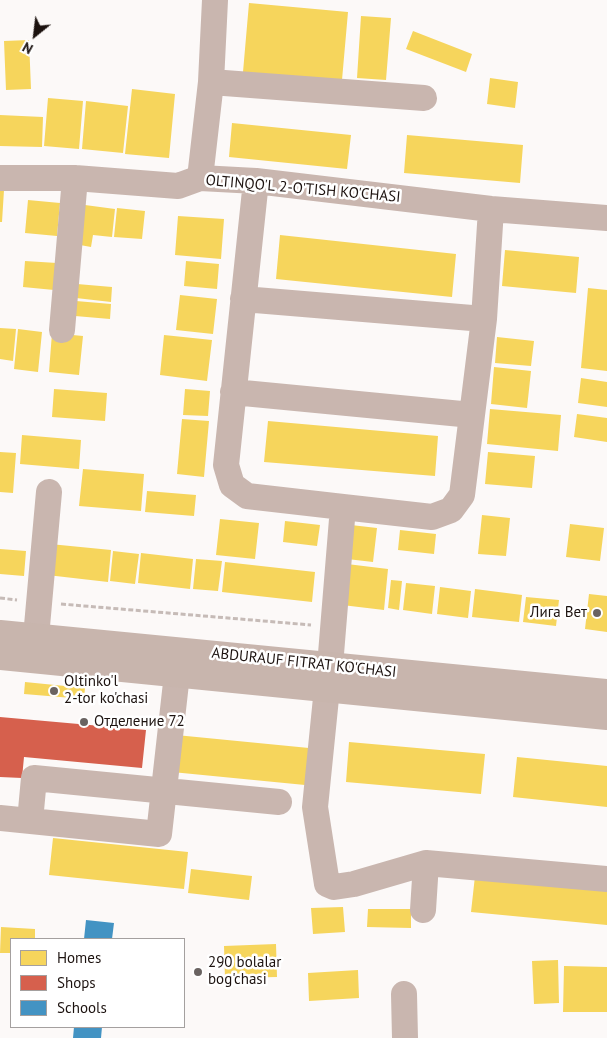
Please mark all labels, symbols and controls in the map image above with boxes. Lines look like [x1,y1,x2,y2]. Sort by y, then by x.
north arrow [10,10,60,60]
text: N [19,38,36,58]
street label: OLTINQO'L 2-O'TISH KO'CHASI [205,172,401,206]
place label: Лига Вет [530,604,587,622]
marker: Лига Вет [591,607,603,619]
street label: ABDURAUF FITRAT KO'CHASI [211,644,397,682]
place label: Oltinko'l 2-tor ko'chasi [64,673,148,708]
marker: Oltinko'l 2-tor ko'chasi [48,685,60,697]
place label: Отделение 72 [94,713,185,731]
marker: Отделение 72 [78,716,90,728]
legend [10,938,185,1028]
text: Homes [57,948,101,967]
place label: 290 bolalar bog'chasi [208,954,281,989]
marker: 290 bolalar bog'chasi [192,966,204,978]
text: Shops [57,973,96,992]
text: Schools [57,998,107,1017]

